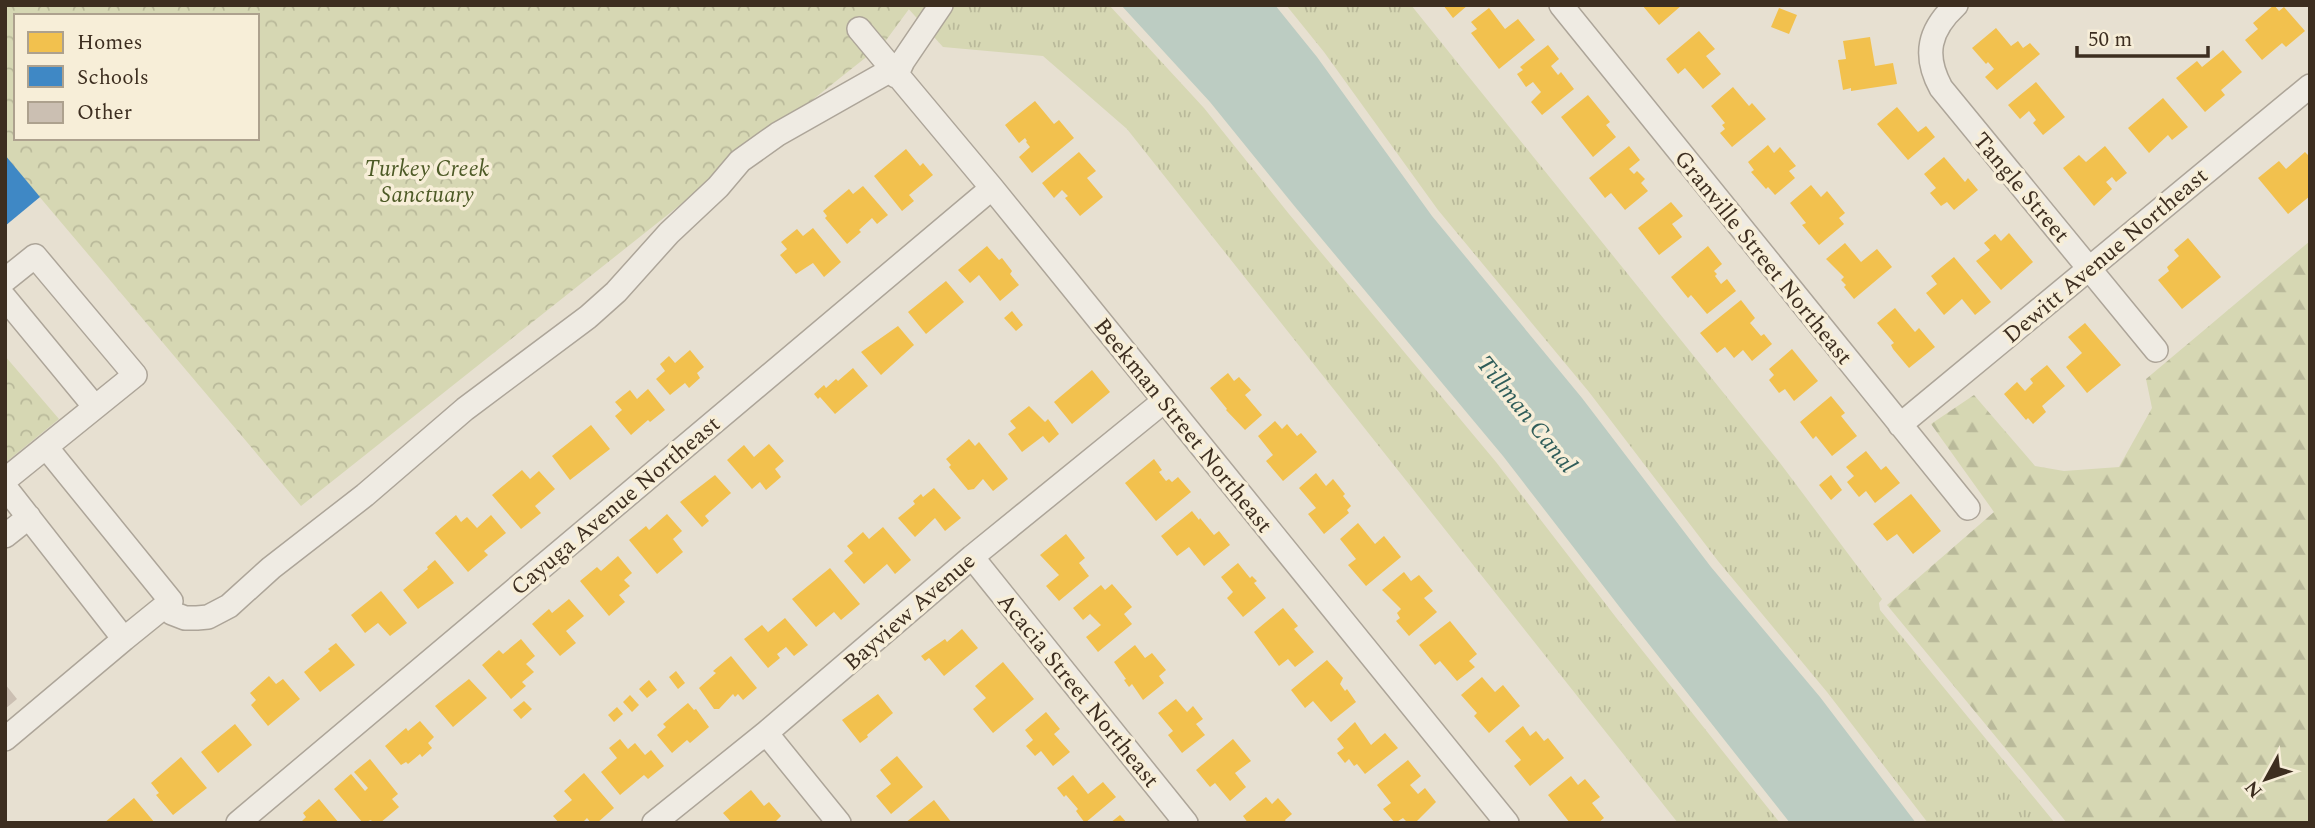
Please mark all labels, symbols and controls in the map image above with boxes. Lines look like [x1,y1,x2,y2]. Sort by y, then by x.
legend [14,14,259,140]
scale bar [2077,14,2208,58]
text: 50 m [2088,24,2132,56]
text: Homes [77,27,143,59]
text: Schools [77,62,149,94]
text: Other [77,97,132,129]
street label: Tangle Street [1964,125,2078,251]
street label: Granville Street Northeast [1665,143,1861,373]
park label: Turkey Creek Sanctuary [365,152,490,213]
street label: Dewitt Avenue Northeast [1996,160,2216,353]
street label: Beekman Street Northeast [1085,311,1281,541]
water label: Tillman Canal [1467,348,1585,481]
street label: Cayuga Avenue Northeast [503,408,729,605]
street label: Bayview Avenue [836,545,984,680]
street label: Acacia Street Northeast [988,586,1168,796]
north arrow [2231,744,2301,814]
text: N [2238,774,2270,804]

